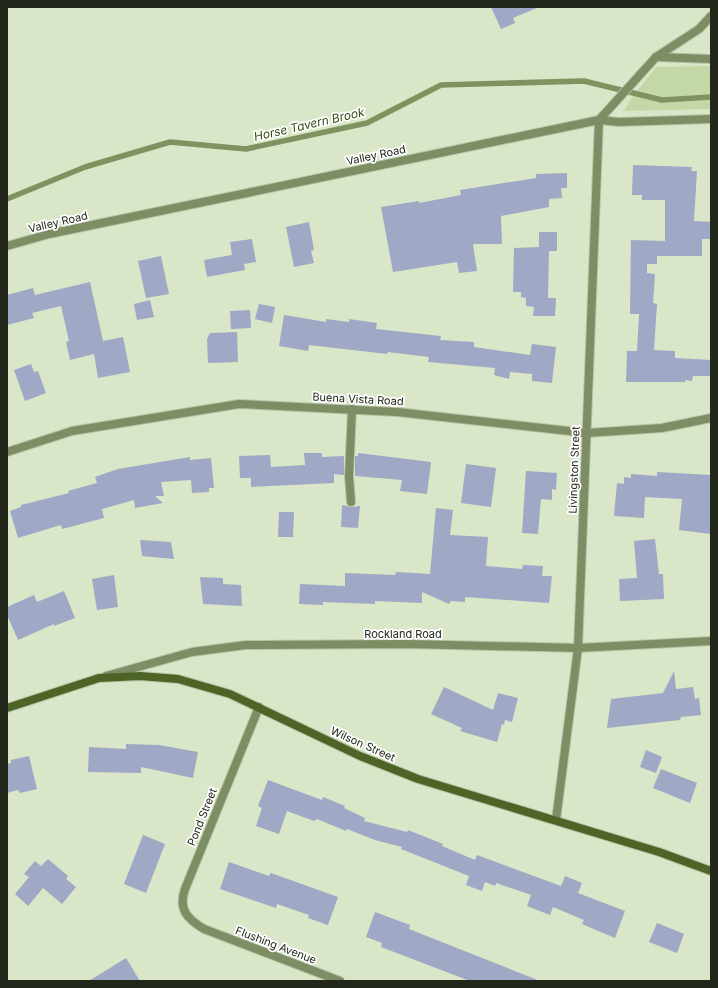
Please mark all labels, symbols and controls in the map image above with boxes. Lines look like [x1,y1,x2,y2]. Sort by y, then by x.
water label: Horse Tavern Brook [252,104,366,144]
street label: Valley Road [345,142,407,168]
street label: Valley Road [27,208,89,236]
street label: Buena Vista Road [312,390,404,408]
street label: Livingston Street [565,426,583,514]
street label: Rockland Road [364,627,442,641]
street label: Wilson Street [329,724,398,765]
street label: Pond Street [184,786,220,848]
street label: Flushing Avenue [234,923,318,967]

